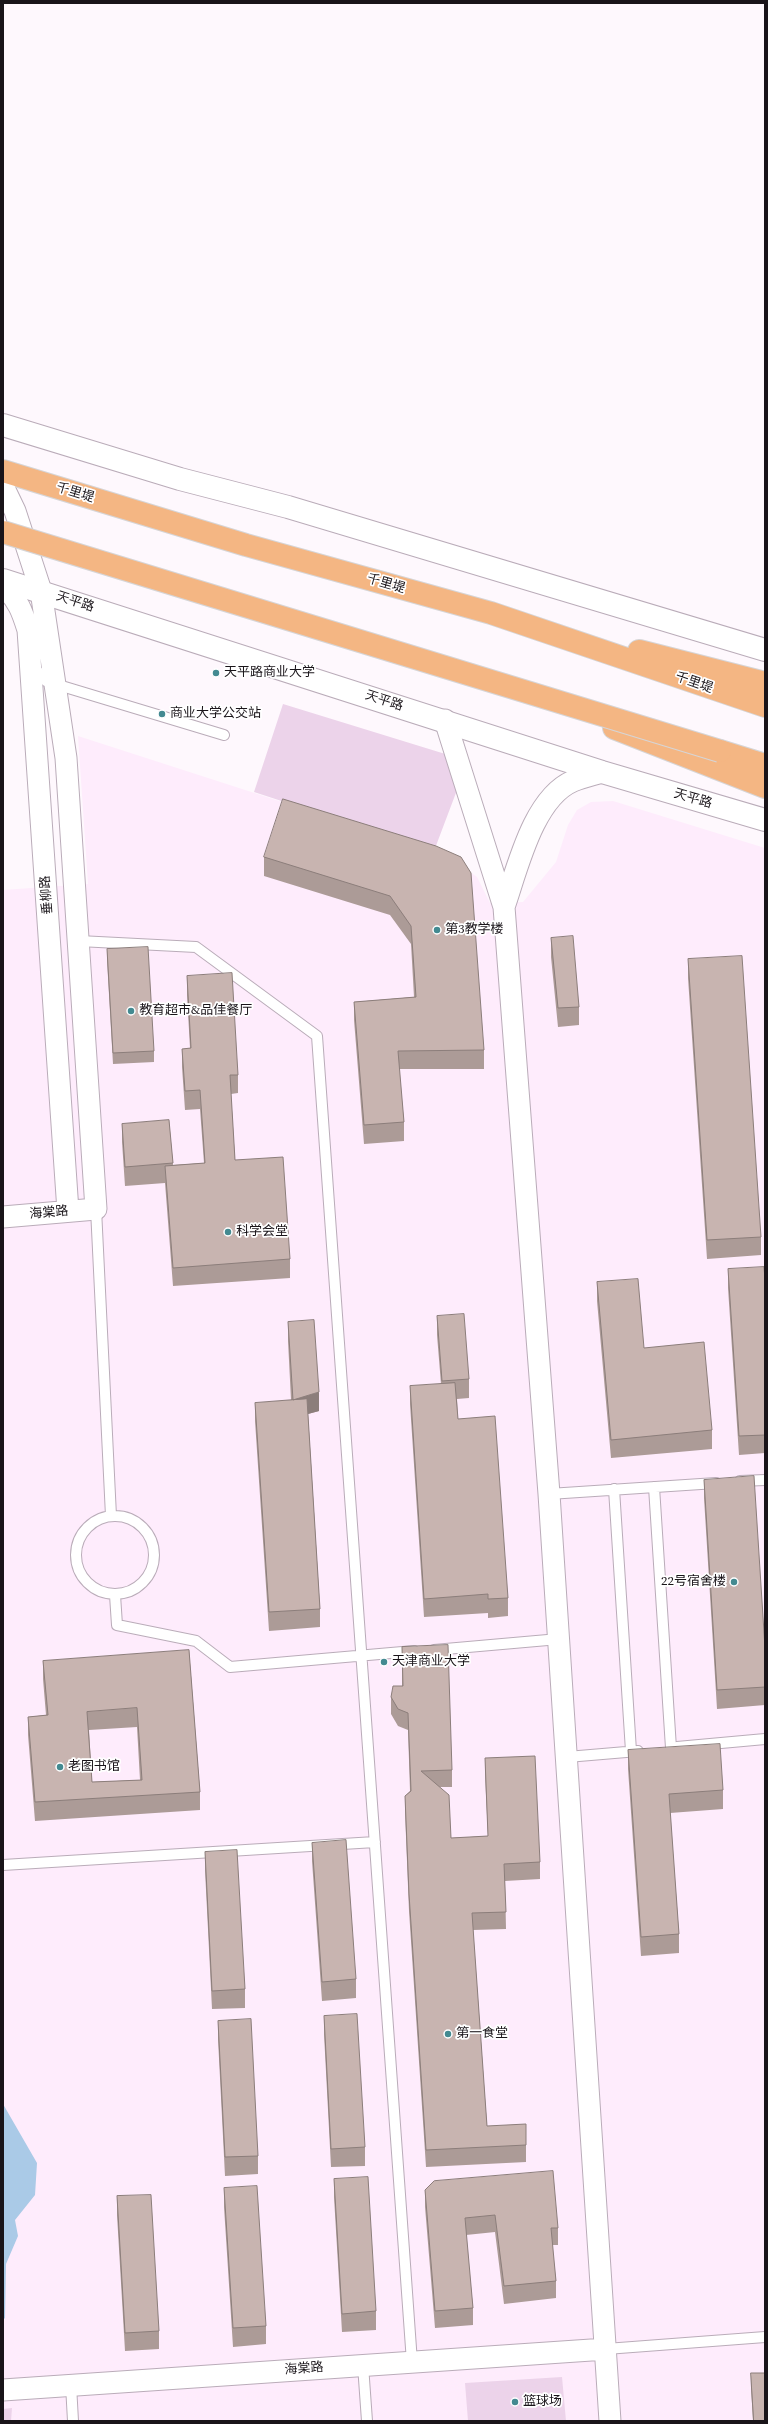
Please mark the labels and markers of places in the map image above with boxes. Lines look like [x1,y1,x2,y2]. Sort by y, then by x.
place label: 天平路商业大学 [224,665,315,681]
marker: 天平路商业大学 [211,668,221,678]
place label: 商业大学公交站 [170,706,261,722]
marker: 商业大学公交站 [157,709,167,719]
place label: 第3教学楼 [445,922,503,938]
marker: 第3教学楼 [432,925,442,935]
place label: 教育超市&品佳餐厅 [139,1003,252,1019]
marker: 教育超市&品佳餐厅 [126,1006,136,1016]
place label: 科学会堂 [236,1224,288,1240]
marker: 科学会堂 [223,1227,233,1237]
place label: 22号宿舍楼 [661,1574,726,1590]
marker: 22号宿舍楼 [729,1577,739,1587]
place label: 天津商业大学 [392,1654,470,1670]
marker: 天津商业大学 [379,1657,389,1667]
place label: 老图书馆 [68,1759,120,1775]
marker: 老图书馆 [55,1762,65,1772]
place label: 第一食堂 [456,2026,508,2042]
marker: 第一食堂 [443,2029,453,2039]
place label: 篮球场 [523,2394,562,2410]
marker: 篮球场 [510,2397,520,2407]

